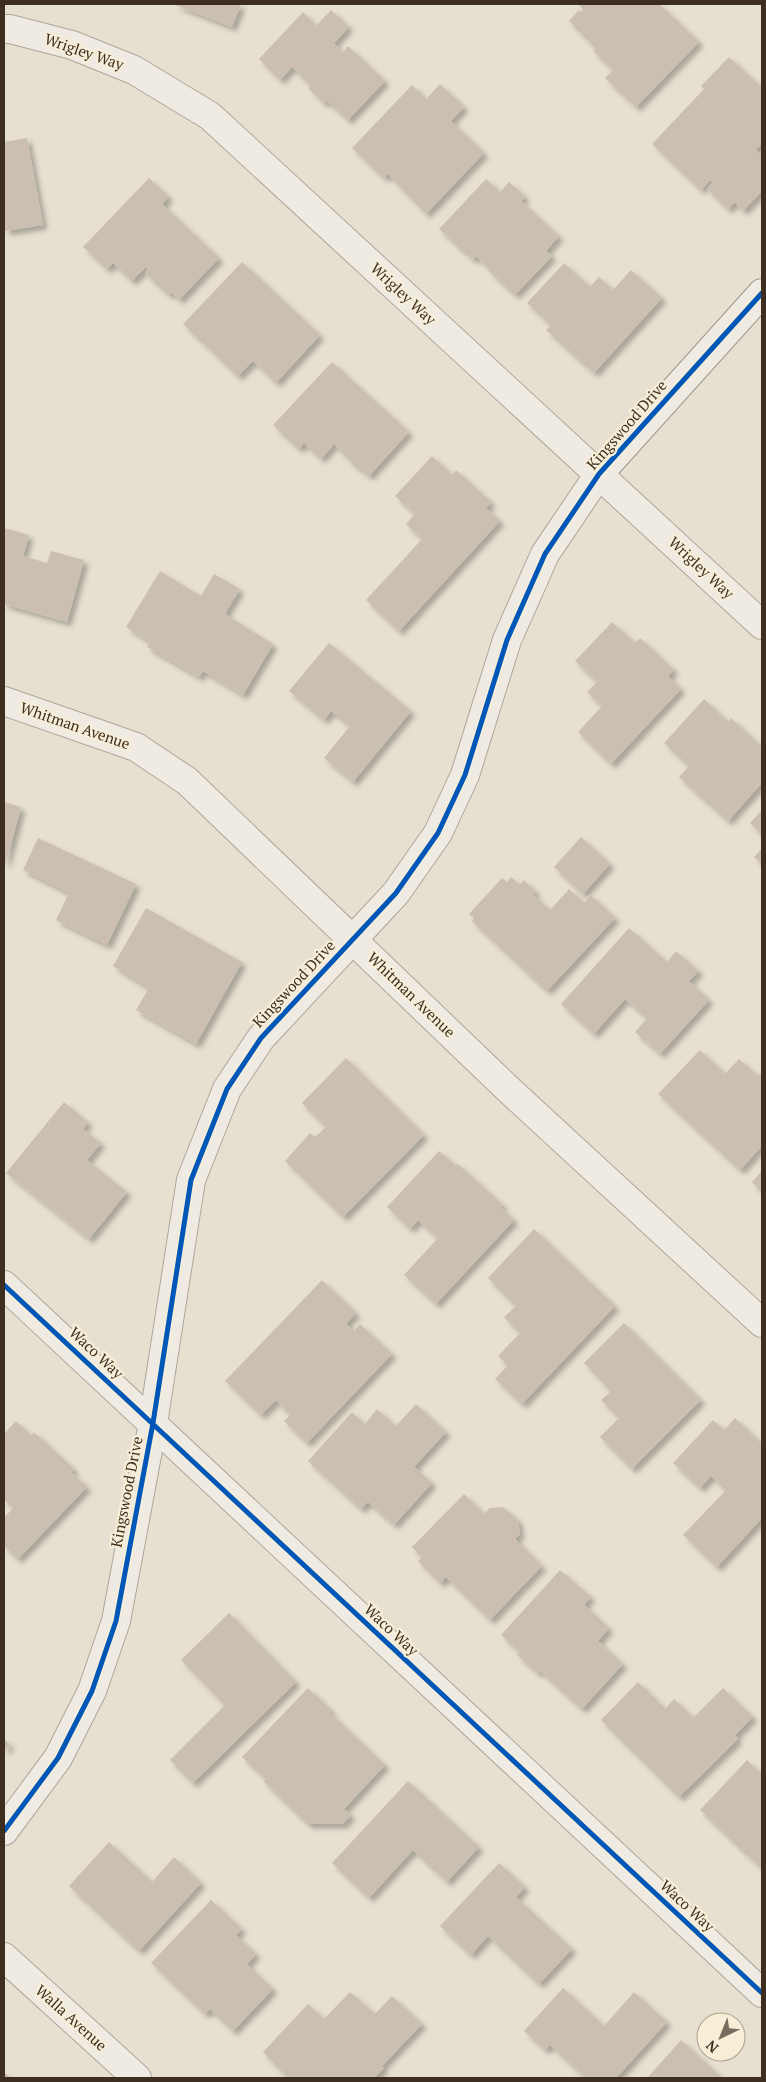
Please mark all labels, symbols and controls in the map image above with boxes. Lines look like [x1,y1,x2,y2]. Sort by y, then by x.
street label: Wrigley Way [42,28,127,74]
street label: Wrigley Way [367,258,441,329]
street label: Kingswood Drive [582,375,671,473]
street label: Wrigley Way [665,532,739,603]
street label: Whitman Avenue [18,697,133,753]
street label: Kingswood Drive [248,935,339,1031]
street label: Whitman Avenue [363,947,460,1041]
street label: Waco Way [65,1322,128,1383]
street label: Kingswood Drive [105,1435,147,1549]
street label: Waco Way [360,1599,423,1660]
street label: Waco Way [656,1875,719,1936]
street label: Walla Avenue [32,1980,112,2055]
north arrow [696,2012,746,2062]
text: N [701,2036,722,2057]

